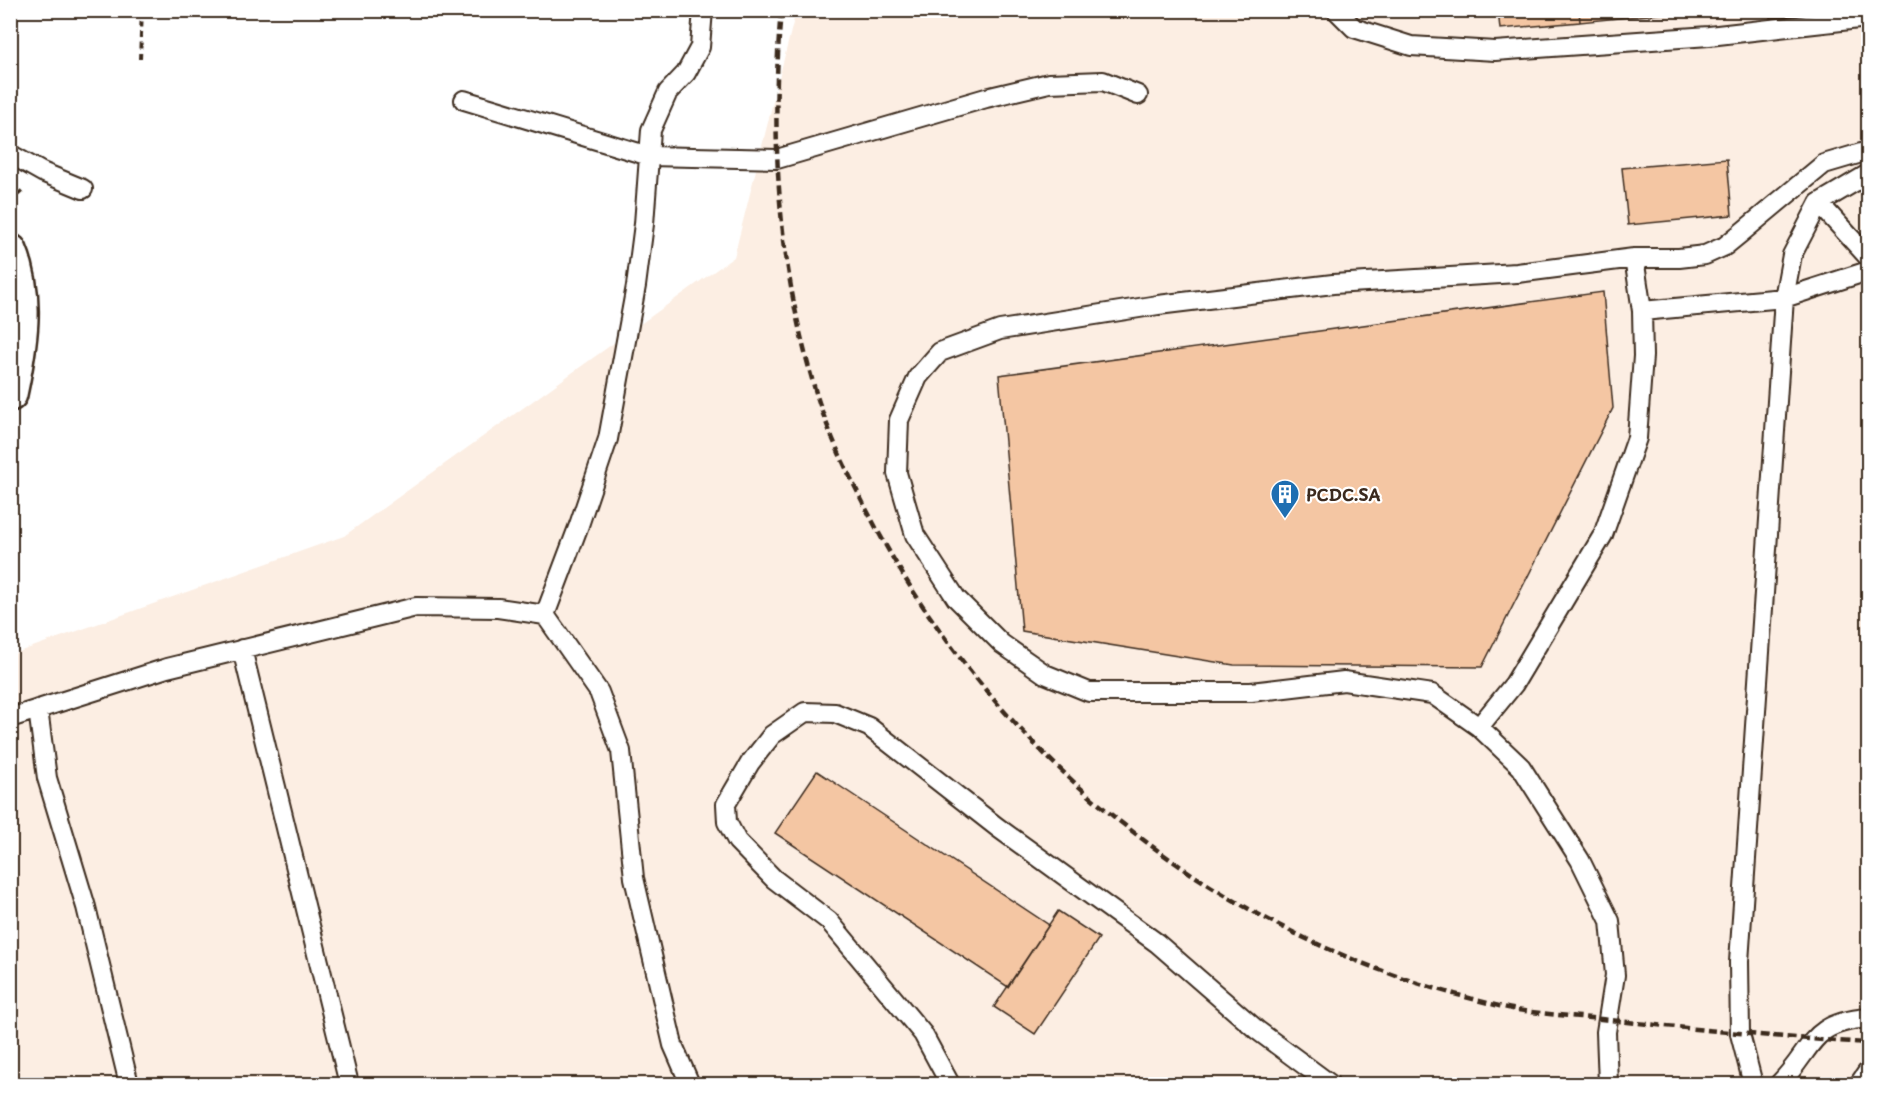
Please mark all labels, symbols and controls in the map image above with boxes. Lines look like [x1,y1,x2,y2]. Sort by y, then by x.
building icon: PCDC.SA [1269,478,1301,520]
place label: PCDC.SA [1306,482,1381,506]

